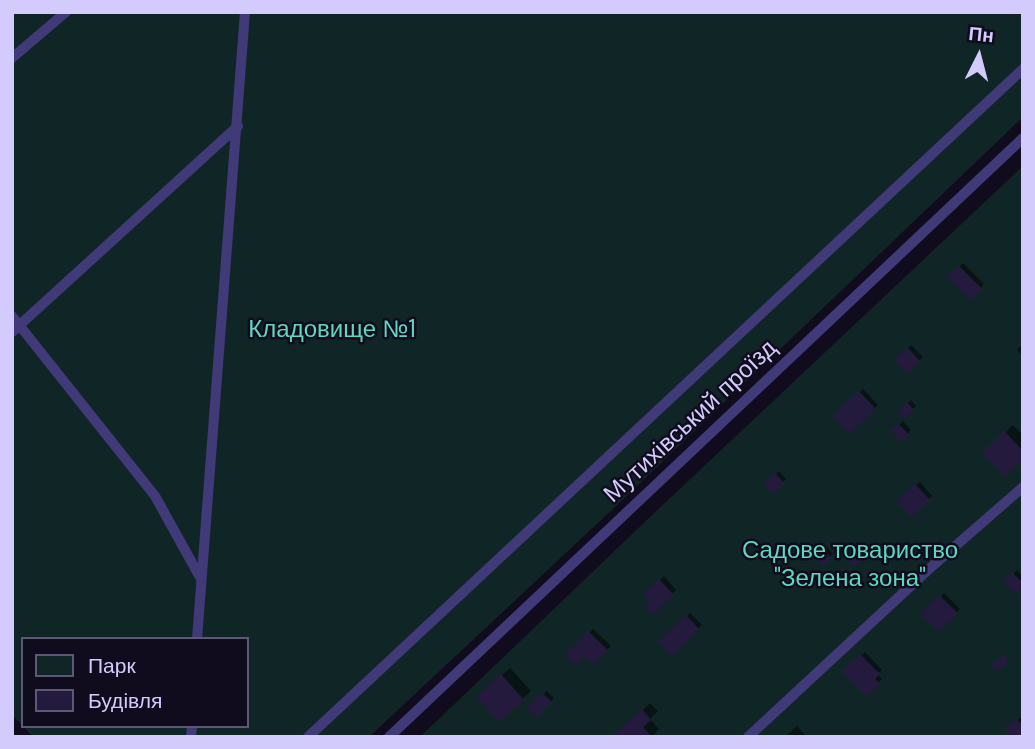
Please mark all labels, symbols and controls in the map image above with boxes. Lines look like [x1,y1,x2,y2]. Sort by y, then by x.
north arrow [944,21,1014,91]
text: Пн [967,21,995,48]
park label: Кладовище №1 [248,317,416,345]
street label: Мутихівський проїзд [599,335,783,509]
park label: Садове товариство "Зелена зона" [742,538,958,594]
legend [21,637,248,728]
text: Парк [88,652,136,680]
text: Будівля [88,687,162,715]

